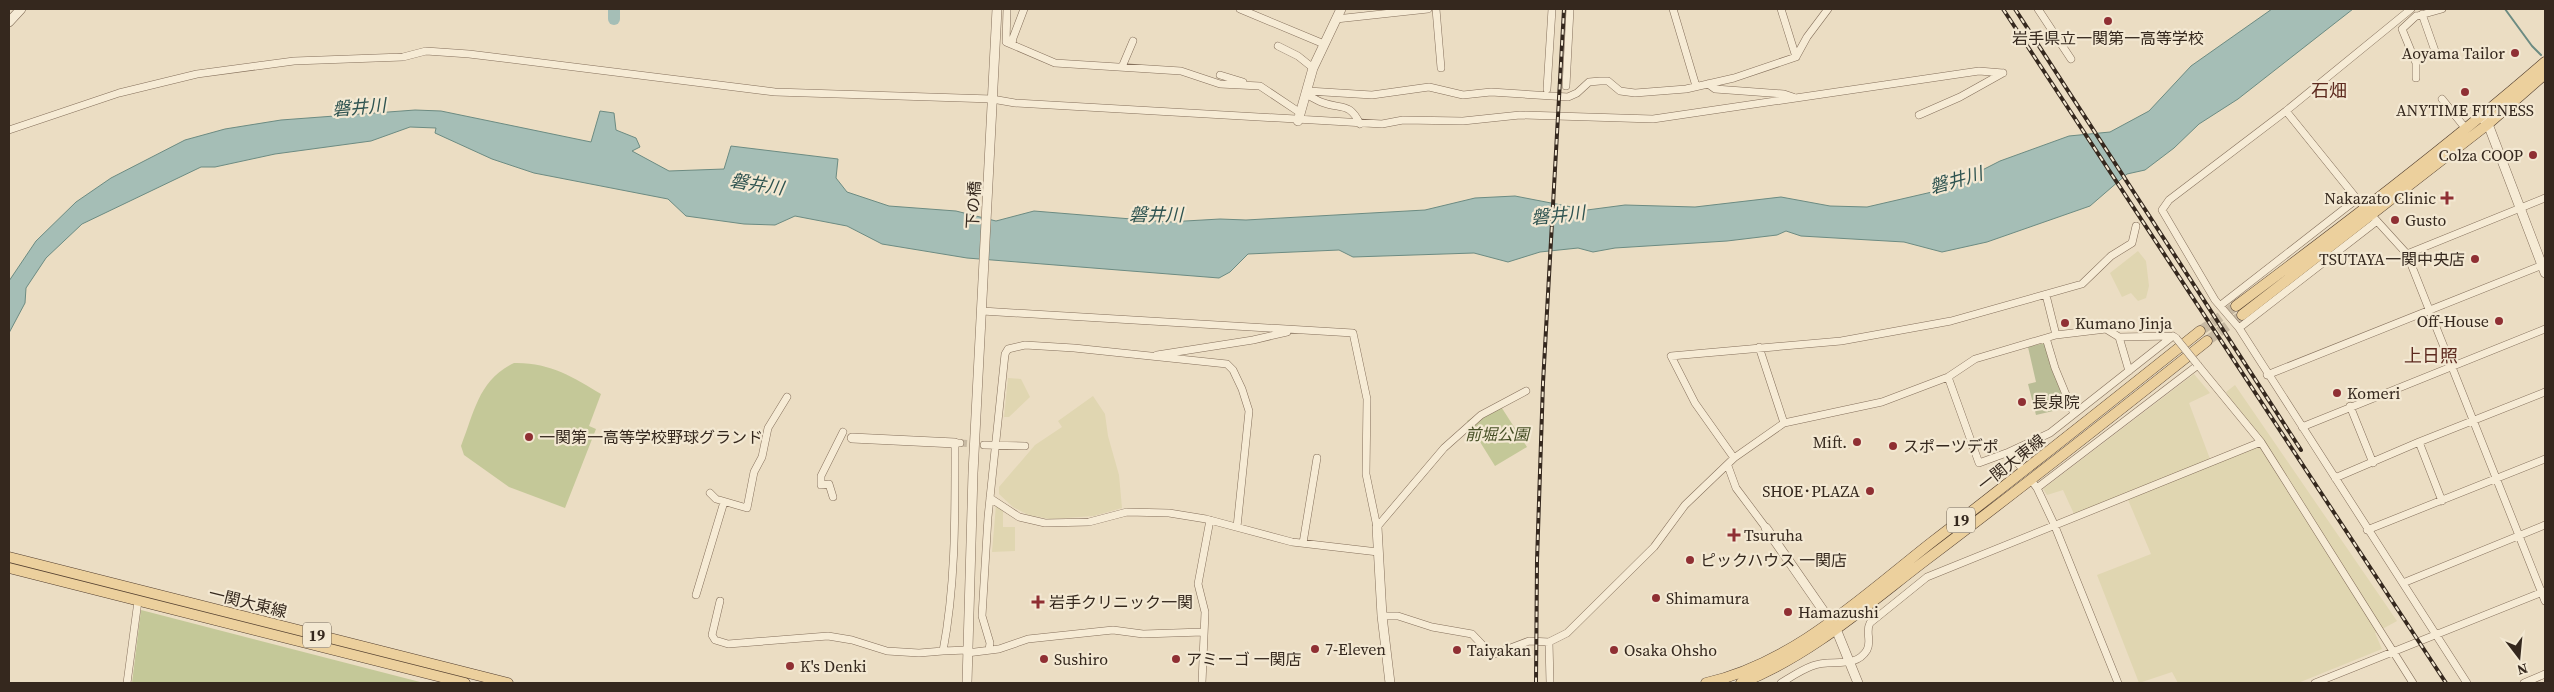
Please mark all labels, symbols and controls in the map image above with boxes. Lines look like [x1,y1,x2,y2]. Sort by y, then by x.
marker: 岩手県立一関第一高等学校 [2102,15,2114,27]
place label: 岩手県立一関第一高等学校 [2012,27,2204,49]
place label: Aoyama Tailor [2402,42,2505,64]
marker: Aoyama Tailor [2509,47,2521,59]
district label: 石畑 [2311,78,2347,103]
marker: ANYTIME FITNESS [2459,86,2471,98]
water label: 磐井川 [331,92,389,122]
place label: ANYTIME FITNESS [2396,99,2534,121]
place label: Colza COOP [2438,144,2524,166]
marker: Colza COOP [2527,149,2539,161]
water label: 磐井川 [1927,160,1987,199]
water label: 磐井川 [728,167,788,201]
street label: 下の橋 [961,180,985,230]
place label: Nakazato Clinic [2324,187,2436,209]
marker: Nakazato Clinic [2440,191,2454,205]
water label: 磐井川 [1530,200,1588,230]
water label: 磐井川 [1129,202,1185,227]
place label: Gusto [2405,209,2446,231]
marker: Gusto [2389,214,2401,226]
place label: TSUTAYA一関中央店 [2319,248,2465,270]
marker: TSUTAYA一関中央店 [2469,253,2481,265]
place label: Off-House [2417,310,2489,332]
place label: Kumano Jinja [2075,312,2173,334]
marker: Off-House [2493,315,2505,327]
marker: Kumano Jinja [2059,317,2071,329]
district label: 上日照 [2404,343,2458,368]
place label: Komeri [2347,382,2400,404]
marker: Komeri [2331,387,2343,399]
place label: 長泉院 [2032,391,2080,413]
marker: 長泉院 [2016,396,2028,408]
park label: 前堀公園 [1465,423,1531,445]
place label: 一関第一高等学校野球グランド [539,426,763,448]
street label: 一関大東線 [1973,429,2049,495]
marker: 一関第一高等学校野球グランド [523,431,535,443]
place label: Mift. [1813,431,1847,453]
place label: スポーツデポ [1903,435,1999,457]
marker: Mift. [1851,436,1863,448]
marker: スポーツデポ [1887,440,1899,452]
place label: SHOE･PLAZA [1762,480,1860,502]
marker: SHOE･PLAZA [1864,485,1876,497]
road number: 19 [1947,508,1975,532]
place label: Tsuruha [1744,524,1804,546]
marker: Tsuruha [1728,529,1740,541]
place label: ピックハウス 一関店 [1700,549,1847,571]
marker: ピックハウス 一関店 [1684,554,1696,566]
street label: 一関大東線 [207,582,289,622]
place label: Shimamura [1666,587,1750,609]
place label: 岩手クリニック一関 [1049,591,1193,613]
marker: Shimamura [1650,592,1662,604]
marker: 岩手クリニック一関 [1031,595,1045,609]
place label: Hamazushi [1798,601,1879,623]
marker: Hamazushi [1782,606,1794,618]
road number: 19 [303,622,331,648]
north arrow [2494,632,2544,682]
place label: 7-Eleven [1325,638,1386,660]
place label: Taiyakan [1467,639,1532,661]
place label: Osaka Ohsho [1624,639,1717,661]
marker: 7-Eleven [1309,643,1321,655]
marker: Taiyakan [1451,644,1463,656]
marker: Osaka Ohsho [1608,644,1620,656]
place label: Sushiro [1054,648,1108,670]
place label: アミーゴ 一関店 [1186,648,1301,670]
marker: Sushiro [1038,653,1050,665]
marker: アミーゴ 一関店 [1170,653,1182,665]
place label: K's Denki [800,655,867,677]
text: N [2515,658,2530,681]
marker: K's Denki [784,660,796,672]

